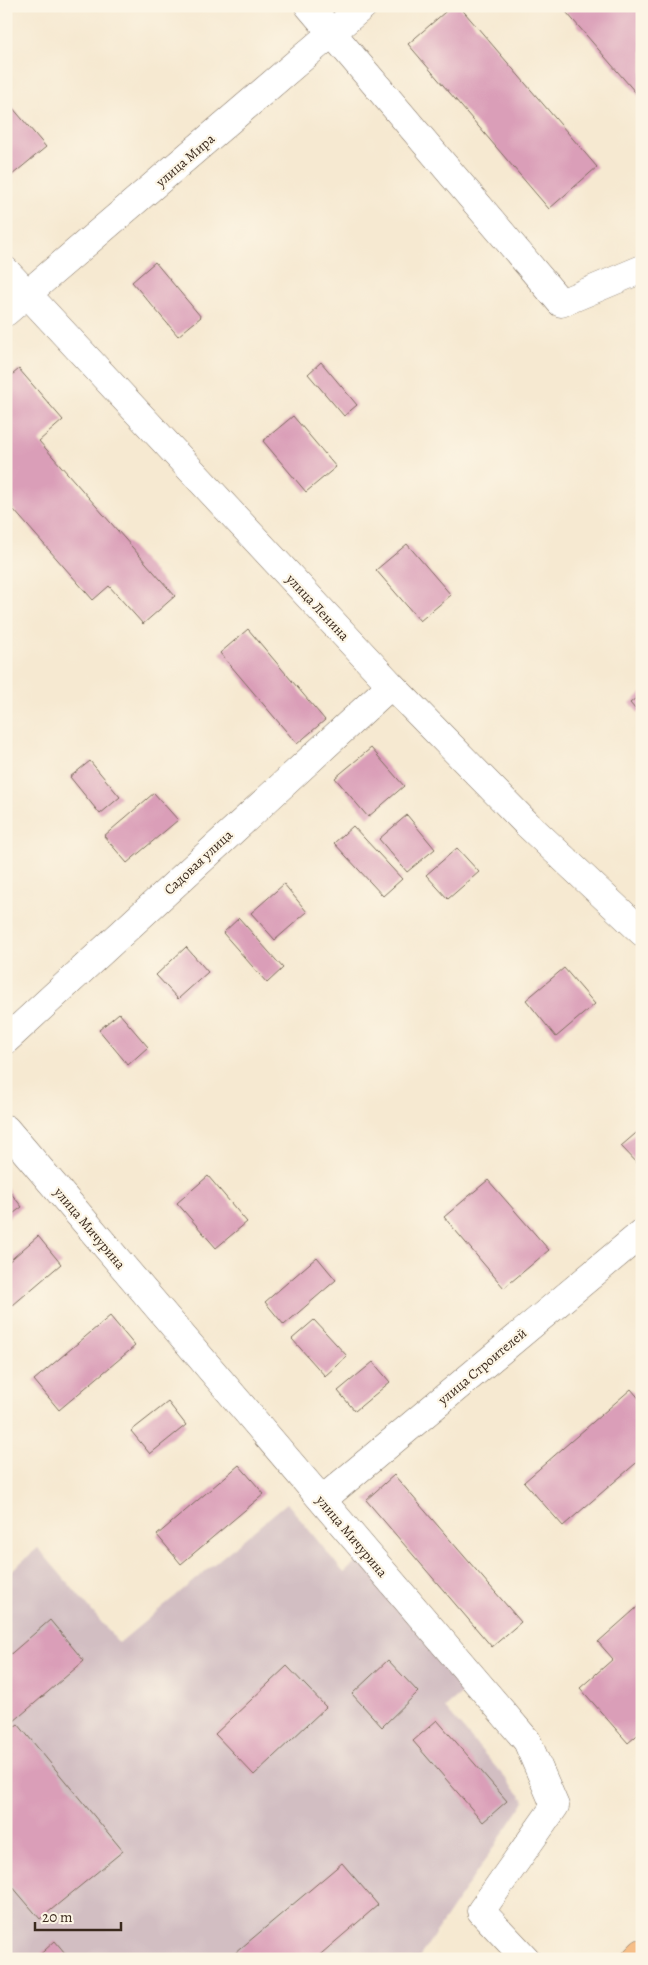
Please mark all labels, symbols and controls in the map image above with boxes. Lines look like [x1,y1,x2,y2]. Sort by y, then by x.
street label: улица Мира [151,129,219,192]
street label: улица Ленина [281,569,354,645]
street label: Садовая улица [160,825,237,899]
street label: улица Мичурина [49,1183,130,1274]
street label: улица Строителей [433,1324,531,1410]
street label: улица Мичурина [311,1491,392,1582]
scale bar [35,1900,121,1932]
text: 20 m [42,1907,73,1927]

